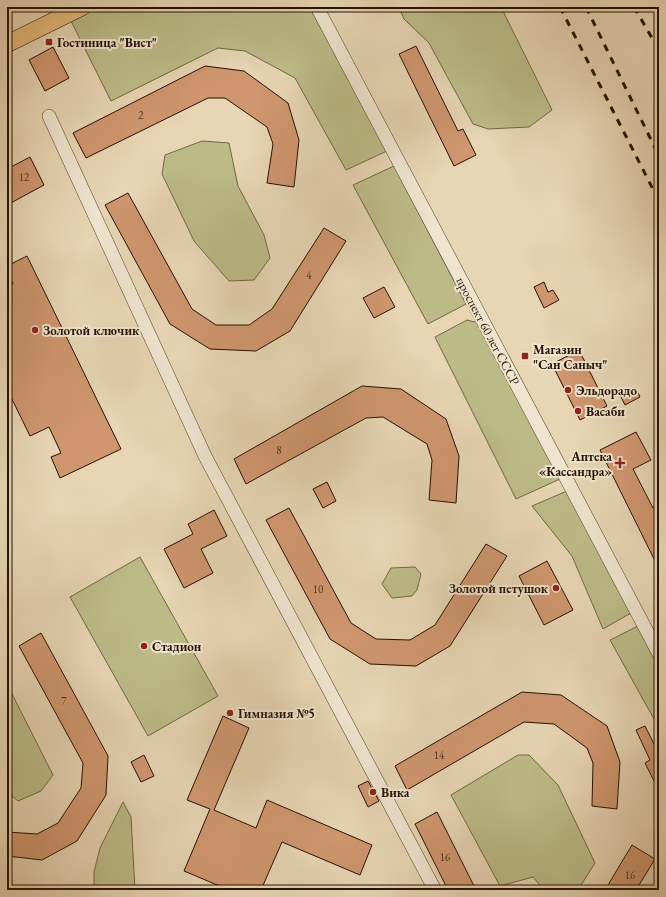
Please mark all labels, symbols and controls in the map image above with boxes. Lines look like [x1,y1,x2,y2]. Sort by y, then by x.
place label: Гостиница "Вист" [57,34,157,51]
marker: Гостиница "Вист" [44,37,54,47]
house number: 2 [138,108,144,122]
house number: 12 [19,170,30,184]
house number: 4 [306,268,312,282]
street label: проспект 60 лет СССР [452,274,524,388]
place label: Золотой ключик [43,322,140,339]
marker: Золотой ключик [30,325,40,335]
place label: Магазин "Сан Саныч" [533,341,607,373]
marker: Магазин "Сан Саныч" [520,351,530,361]
place label: Эльдорадо [576,382,637,399]
marker: Эльдорадо [563,385,573,395]
place label: Васаби [586,403,625,420]
marker: Васаби [573,406,583,416]
house number: 8 [276,443,282,457]
place label: Аптека «Кассандра» [539,448,612,480]
marker: Аптека «Кассандра» [615,458,625,468]
place label: Золотой петушок [449,580,549,597]
house number: 10 [313,582,323,596]
marker: Золотой петушок [551,583,561,593]
place label: Стадион [152,638,202,655]
marker: Стадион [139,641,149,651]
house number: 7 [61,694,67,708]
place label: Гимназия №5 [238,705,315,722]
marker: Гимназия №5 [225,708,235,718]
house number: 14 [434,748,445,762]
place label: Вика [381,784,410,801]
marker: Вика [368,787,378,797]
house number: 16 [440,850,451,864]
house number: 16 [625,868,636,882]

